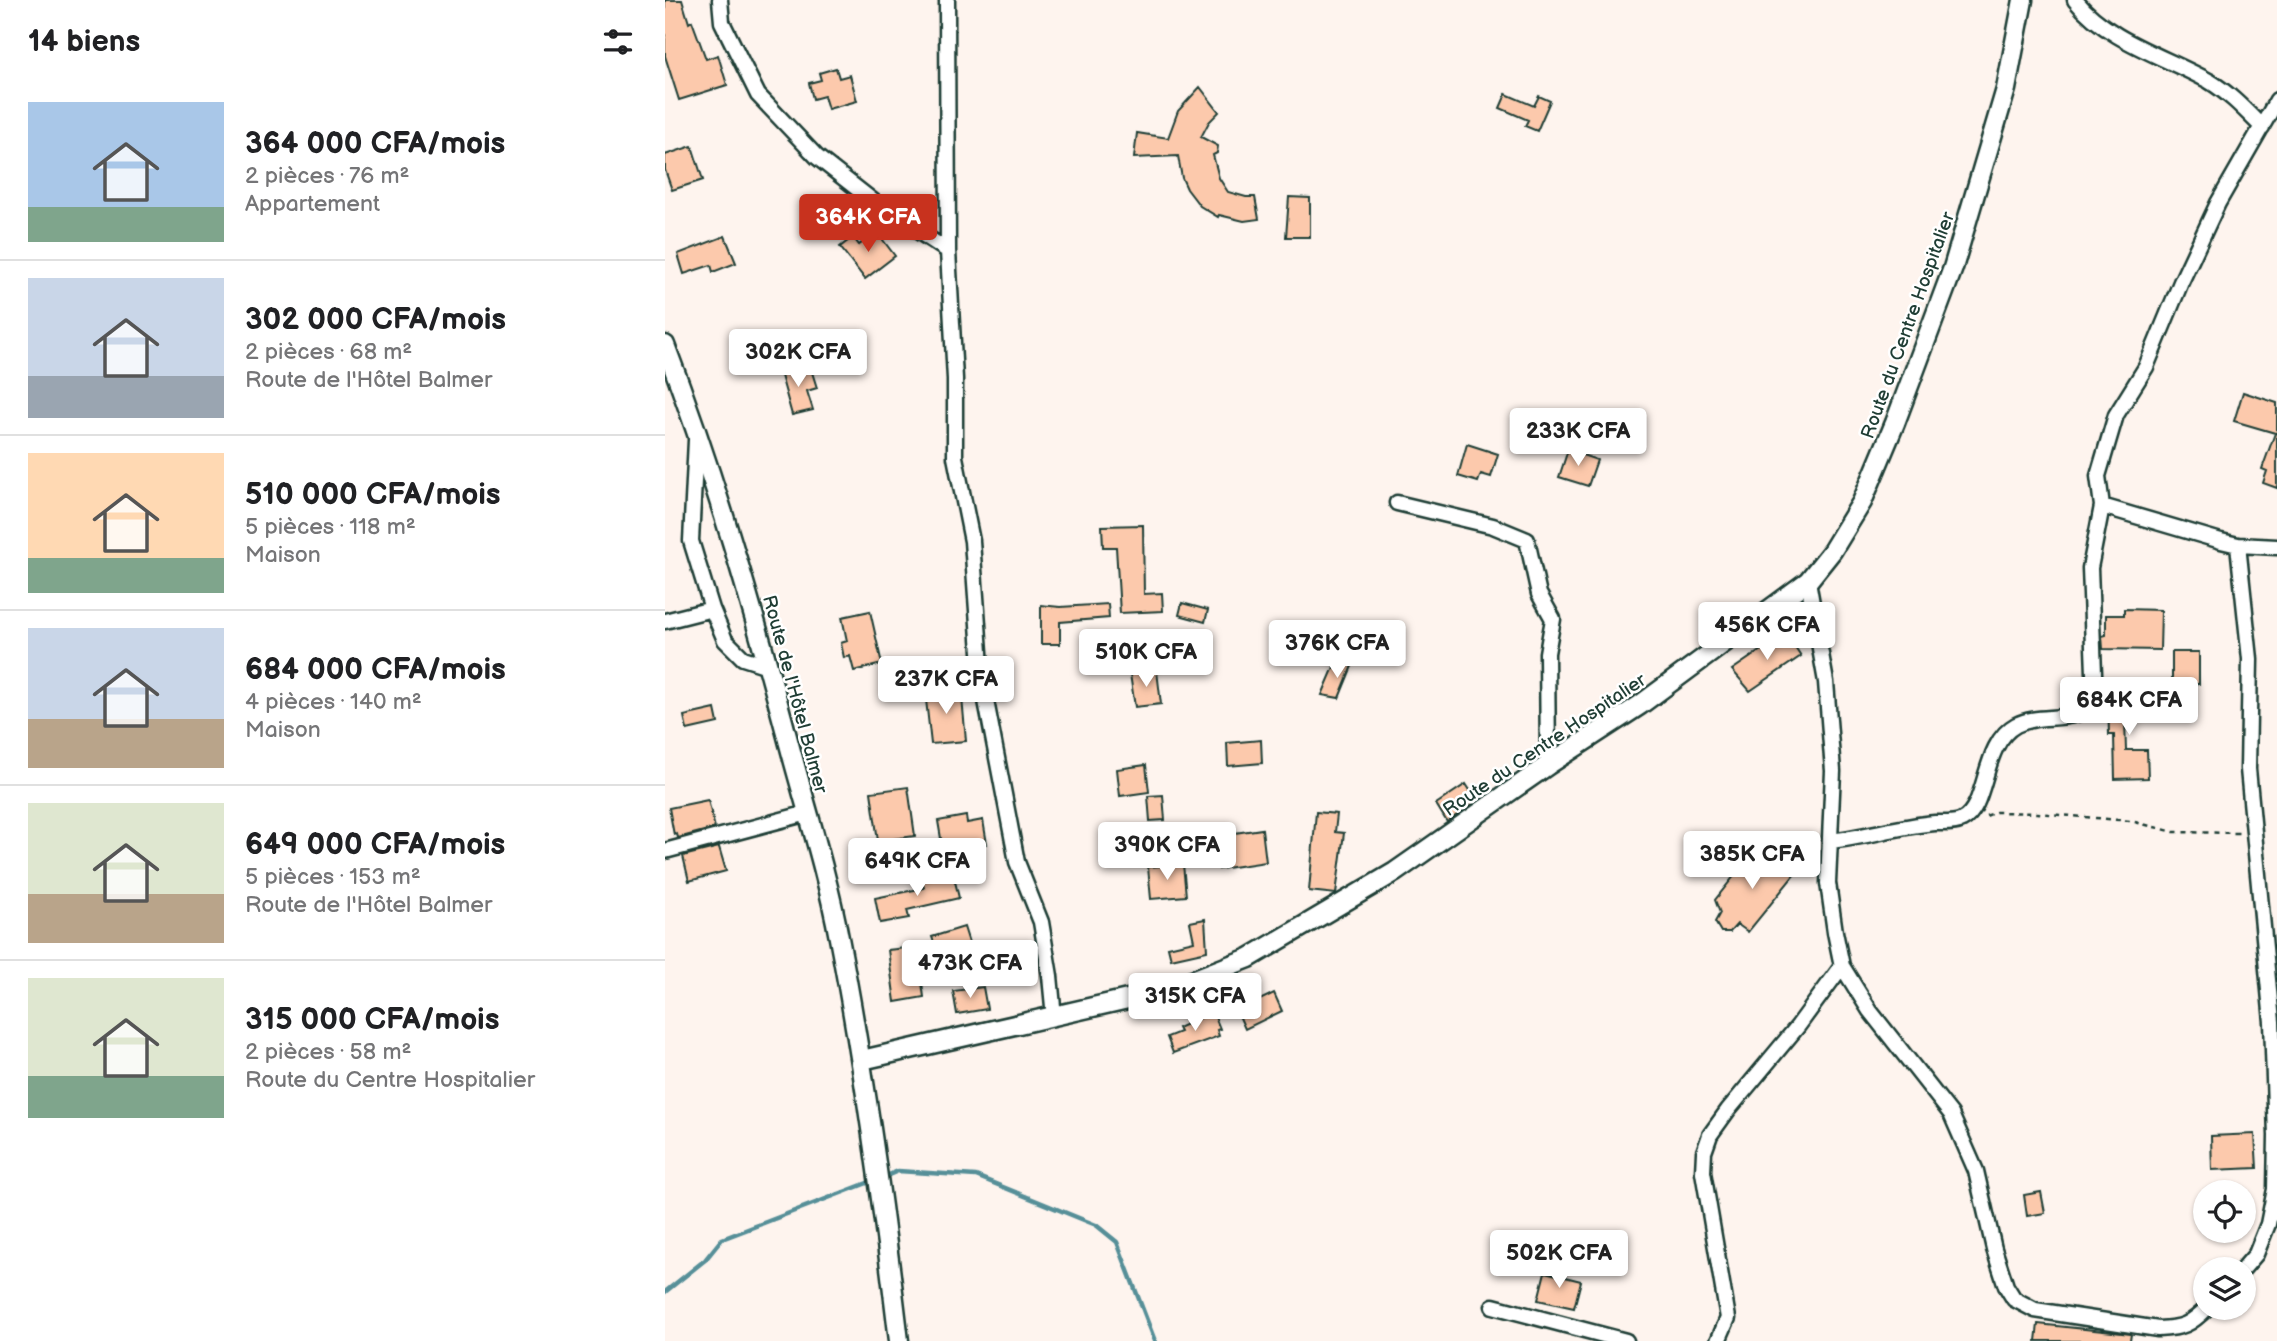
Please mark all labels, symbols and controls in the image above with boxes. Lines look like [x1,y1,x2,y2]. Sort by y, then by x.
icon: filters [599,23,637,61]
text: 14 biens [28,24,140,60]
text: 364 000 CFA/mois [245,126,505,162]
icon: home [84,130,168,214]
text: 2 pièces · 76 m² [245,162,410,190]
text: Appartement [245,190,380,218]
pin: 364K CFA [796,194,940,254]
text: 364K CFA [815,203,921,231]
street label: Route du Centre Hospitalier [1857,208,1961,442]
text: 302 000 CFA/mois [245,302,506,338]
icon: home [84,306,168,390]
pin: 302K CFA [726,330,870,389]
text: 2 pièces · 68 m² [245,338,412,366]
text: 302K CFA [745,338,851,366]
text: Route de l'Hôtel Balmer [245,366,492,394]
pin: 233K CFA [1506,408,1650,468]
text: 233K CFA [1526,417,1630,445]
text: 510 000 CFA/mois [245,477,501,513]
icon: home [84,481,168,565]
text: 5 pièces · 118 m² [245,513,416,541]
text: Maison [245,541,321,569]
street label: Route de l'Hôtel Balmer [757,593,832,797]
pin: 456K CFA [1695,602,1839,662]
text: 456K CFA [1714,611,1820,639]
pin: 376K CFA [1265,620,1409,680]
text: 376K CFA [1285,629,1389,657]
pin: 510K CFA [1074,630,1218,689]
text: 510K CFA [1095,638,1197,666]
text: 684 000 CFA/mois [245,652,506,688]
icon: home [84,656,168,740]
pin: 237K CFA [874,656,1018,716]
text: 237K CFA [894,665,998,693]
street label: Route du Centre Hospitalier [1439,668,1652,822]
pin: 684K CFA [2057,678,2201,737]
text: 684K CFA [2076,686,2182,714]
text: 4 pièces · 140 m² [245,688,422,716]
text: Maison [245,716,321,744]
pin: 390K CFA [1095,822,1239,882]
text: 649 000 CFA/mois [245,827,505,863]
icon: home [84,831,168,915]
text: 390K CFA [1114,831,1220,859]
pin: 385K CFA [1680,832,1824,891]
pin: 649K CFA [845,838,989,898]
text: 385K CFA [1699,840,1805,868]
text: 649K CFA [864,847,970,875]
text: 5 pièces · 153 m² [245,863,421,891]
text: Route de l'Hôtel Balmer [245,891,492,919]
pin: 473K CFA [898,940,1042,1000]
text: 473K CFA [918,949,1022,977]
pin: 315K CFA [1123,974,1267,1033]
text: 315K CFA [1144,982,1246,1010]
text: 315 000 CFA/mois [245,1002,499,1038]
icon: home [84,1006,168,1090]
text: 2 pièces · 58 m² [245,1038,411,1066]
text: Route du Centre Hospitalier [245,1066,535,1094]
map controls [2193,1180,2256,1320]
button: locate [2193,1180,2256,1243]
pin: 502K CFA [1487,1230,1631,1290]
text: 502K CFA [1506,1239,1612,1267]
button: layers [2193,1257,2256,1320]

